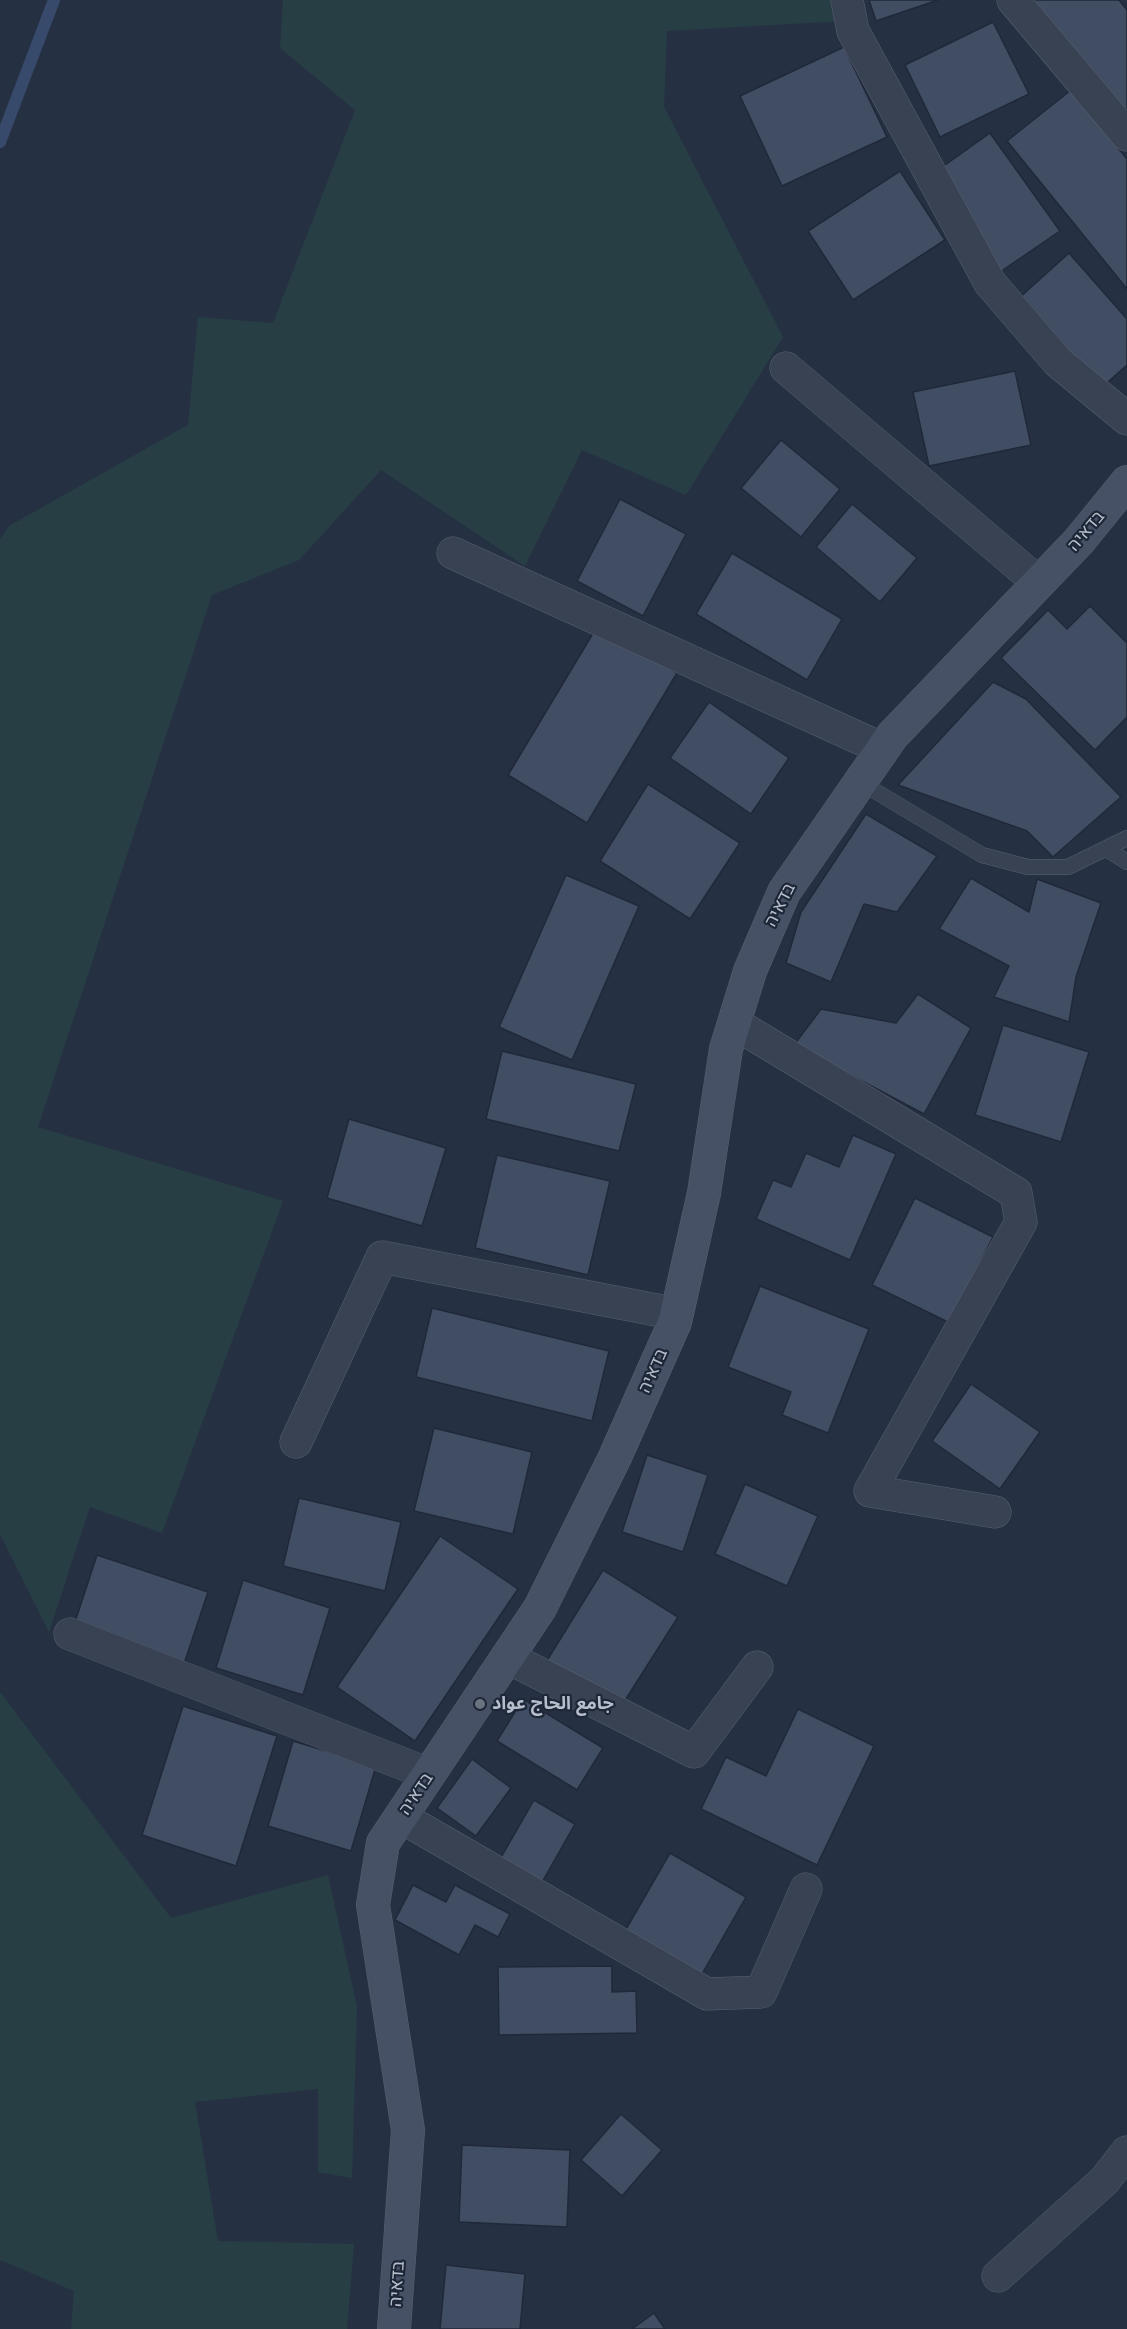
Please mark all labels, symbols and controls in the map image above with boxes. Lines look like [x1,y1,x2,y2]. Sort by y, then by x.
street label: בדאיה [1063,506,1109,556]
street label: בדאיה [760,879,800,931]
street label: בדאיה [634,1345,672,1397]
place label: جامع الحاج عواد [492,1693,614,1715]
marker: جامع الحاج عواد [473,1697,487,1711]
street label: בדאיה [394,1769,438,1819]
street label: בדאיה [385,2260,409,2308]

